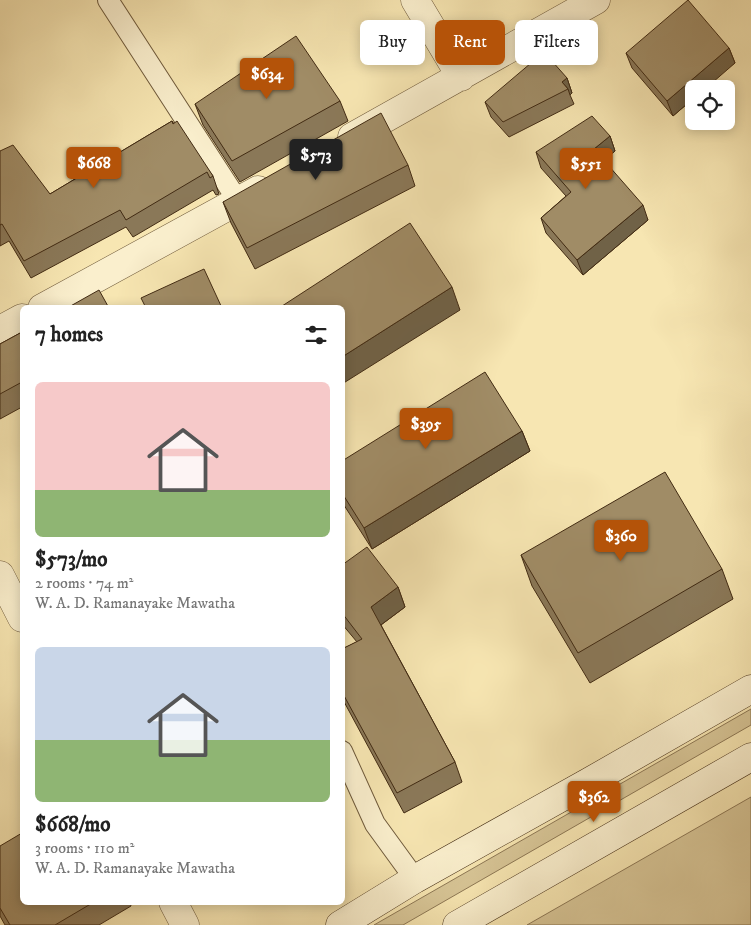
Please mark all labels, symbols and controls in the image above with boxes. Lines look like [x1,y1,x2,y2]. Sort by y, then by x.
chip: Buy [360,20,425,65]
chip: Rent [435,20,505,65]
chip: Filters [515,20,598,65]
pin: $634 [237,58,297,100]
text: $634 [251,64,283,84]
map controls [685,80,735,130]
button: locate [685,80,735,130]
pin: $573 [286,138,346,181]
text: $573 [300,145,332,165]
pin: $668 [64,146,124,189]
pin: $551 [556,148,616,190]
text: $668 [77,153,111,173]
text: $551 [571,154,601,174]
icon: filters [302,321,330,349]
text: 7 homes [35,322,103,348]
pin: $395 [396,408,456,450]
text: $395 [411,414,441,434]
icon: home [138,415,228,505]
pin: $360 [591,520,651,562]
text: $360 [605,526,637,546]
text: $573/mo [35,547,107,573]
text: 2 rooms · 74 m² [35,573,133,593]
text: W. A. D. Ramanayake Mawatha [35,593,235,613]
icon: home [138,680,228,770]
pin: $362 [564,780,624,823]
text: $362 [579,787,609,807]
text: $668/mo [35,812,110,838]
text: 3 rooms · 110 m² [35,838,134,858]
text: W. A. D. Ramanayake Mawatha [35,858,235,878]

